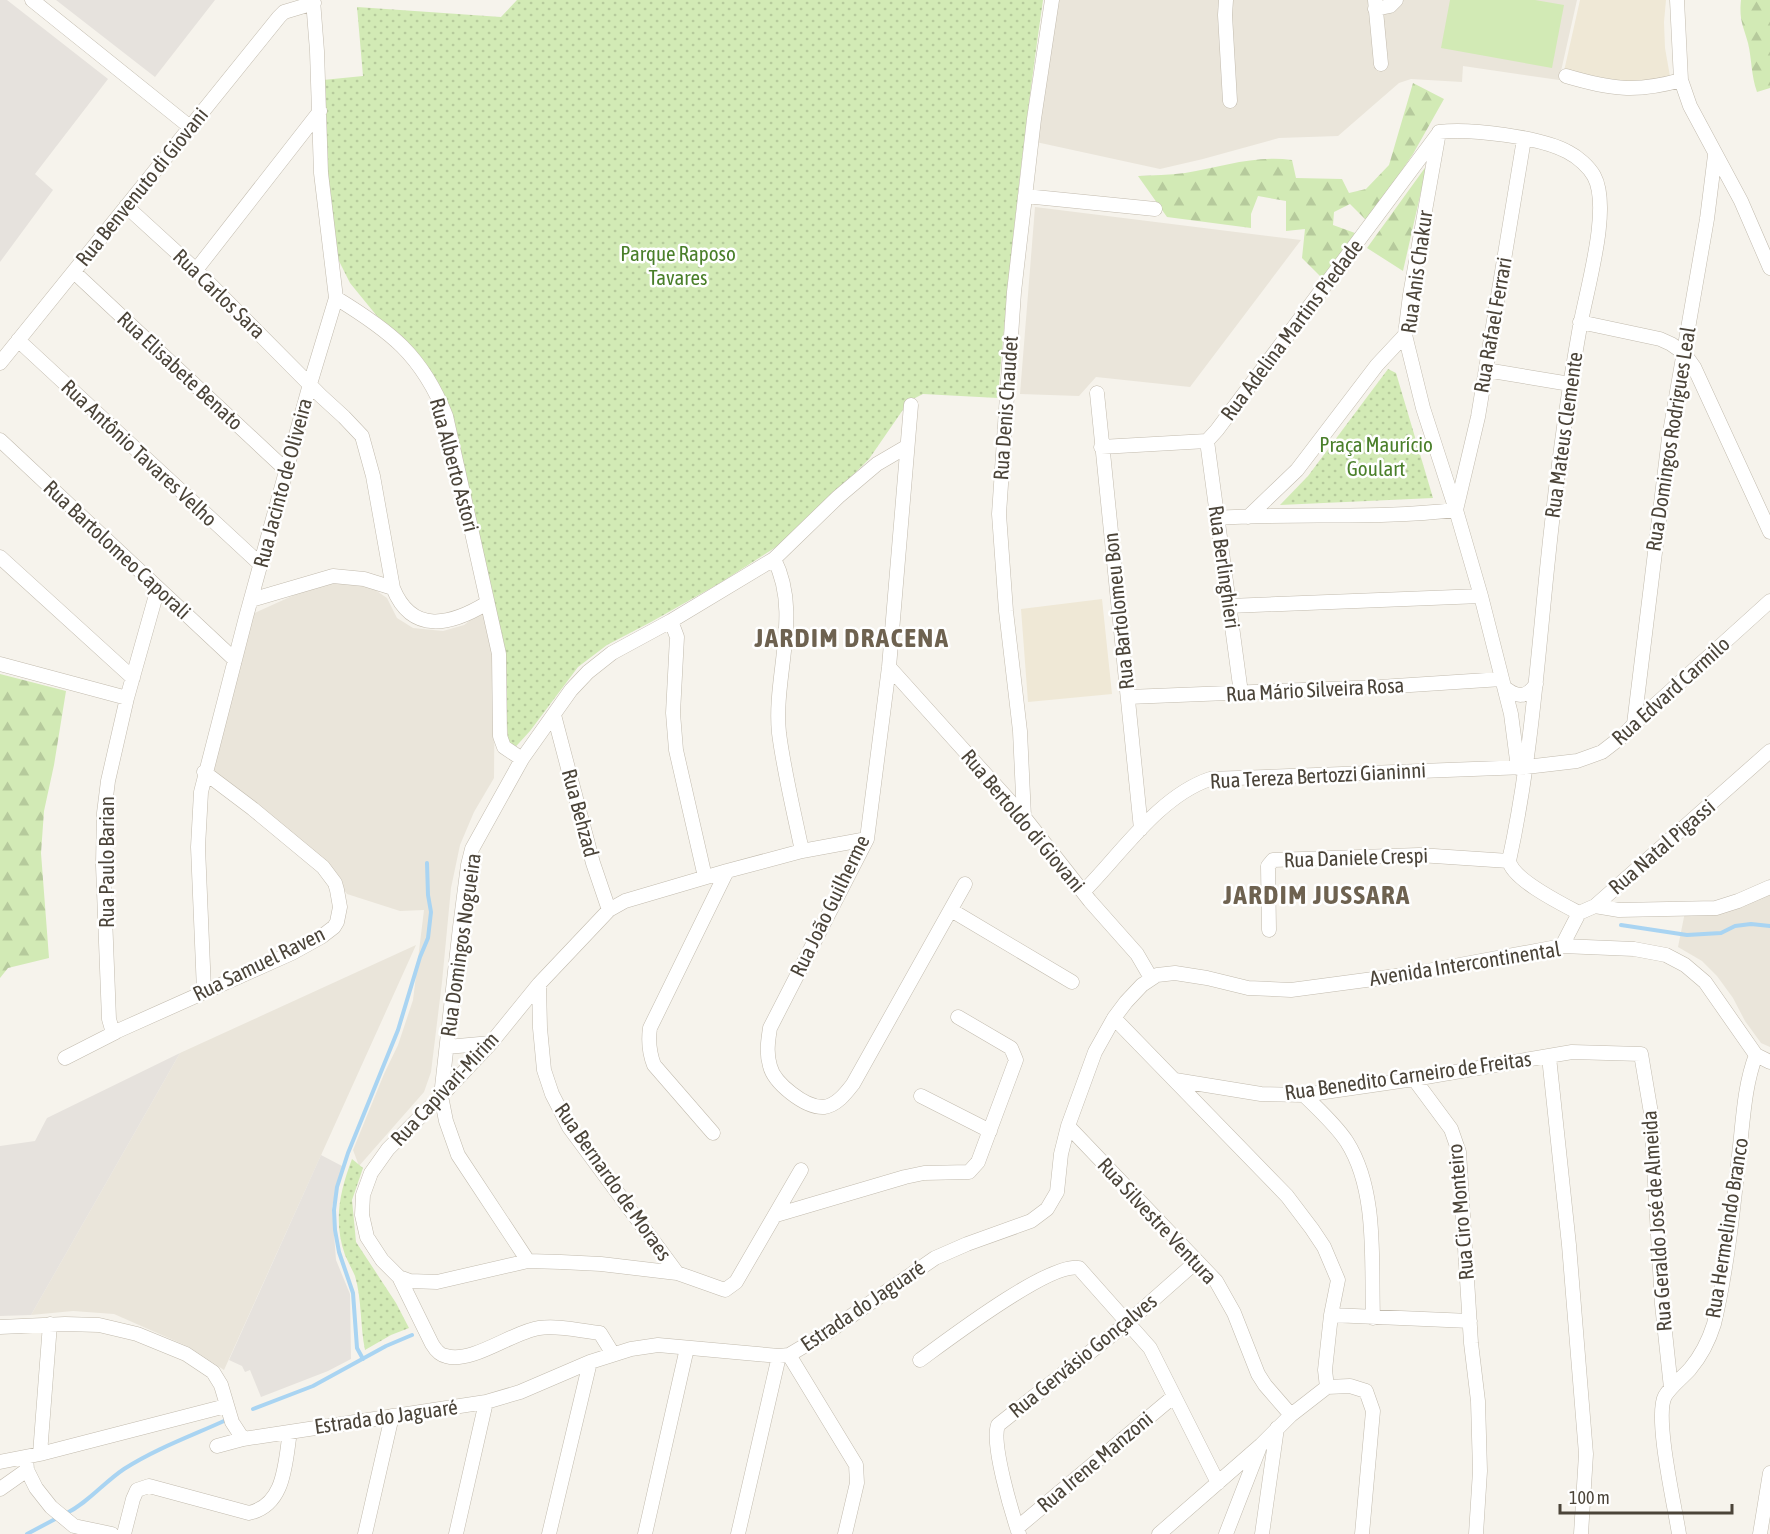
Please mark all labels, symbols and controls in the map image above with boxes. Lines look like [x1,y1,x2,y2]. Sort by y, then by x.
street label: Rua Benvenuto di Giovani [70,103,212,270]
street label: Rua Anis Chakur [1396,208,1437,335]
street label: Rua Adelina Martins Piedade [1215,234,1367,425]
park label: Parque Raposo Tavares [620,241,736,289]
street label: Rua Carlos Sara [169,244,271,343]
street label: Rua Rafael Ferrari [1468,255,1516,395]
street label: Rua Elisabete Benato [113,306,248,435]
street label: Rua Domingos Rodrigues Leal [1640,324,1700,553]
street label: Rua Denis Chaudet [988,335,1022,481]
street label: Rua Mateus Clemente [1539,350,1587,519]
street label: Rua Antônio Tavares Velho [57,374,222,531]
street label: Rua Jacinto de Oliveira [248,395,316,570]
street label: Rua Alberto Astori [426,395,484,534]
park label: Praça Maurício Goulart [1319,432,1433,480]
street label: Rua Bartolomeo Caporali [39,475,196,624]
street label: Rua Berlinghieri [1204,504,1246,630]
street label: Rua Bartolomeu Bon [1098,531,1138,691]
district label: JARDIM DRACENA [754,622,949,653]
street label: Rua Edvard Carmilo [1607,631,1734,749]
street label: Rua Mário Silveira Rosa [1225,672,1405,706]
street label: Rua Bertoldo di Giovani [957,744,1090,897]
street label: Rua Tereza Bertozzi Gianinni [1209,757,1427,793]
street label: Rua Behzad [558,766,604,859]
street label: Rua Natal Pigassi [1603,794,1719,899]
street label: Rua Paulo Barian [94,796,118,928]
street label: Rua João Guilherme [784,831,874,980]
street label: Rua Daniele Crespi [1283,842,1429,872]
street label: Rua Domingos Nogueira [435,852,485,1038]
district label: JARDIM JUSSARA [1222,879,1411,910]
street label: Rua Samuel Raven [189,921,328,1005]
street label: Avenida Intercontinental [1368,936,1562,990]
street label: Rua Capivari-Mirim [385,1026,503,1150]
street label: Rua Benedito Carneiro de Freitas [1283,1046,1533,1104]
street label: Rua Bernardo de Moraes [550,1098,677,1265]
street label: Rua Geraldo José de Almeida [1636,1110,1676,1332]
street label: Rua Hermelindo Branco [1700,1136,1752,1320]
street label: Rua Ciro Monteiro [1442,1143,1478,1281]
street label: Rua Silvestre Ventura [1093,1152,1222,1288]
street label: Estrada do Jaguaré [796,1255,929,1355]
street label: Rua Gervásio Gonçalves [1004,1288,1161,1422]
street label: Estrada do Jaguaré [313,1394,459,1438]
street label: Rua Irene Manzoni [1032,1406,1157,1516]
scale bar [1560,1477,1732,1515]
text: 100 m [1569,1487,1610,1508]

